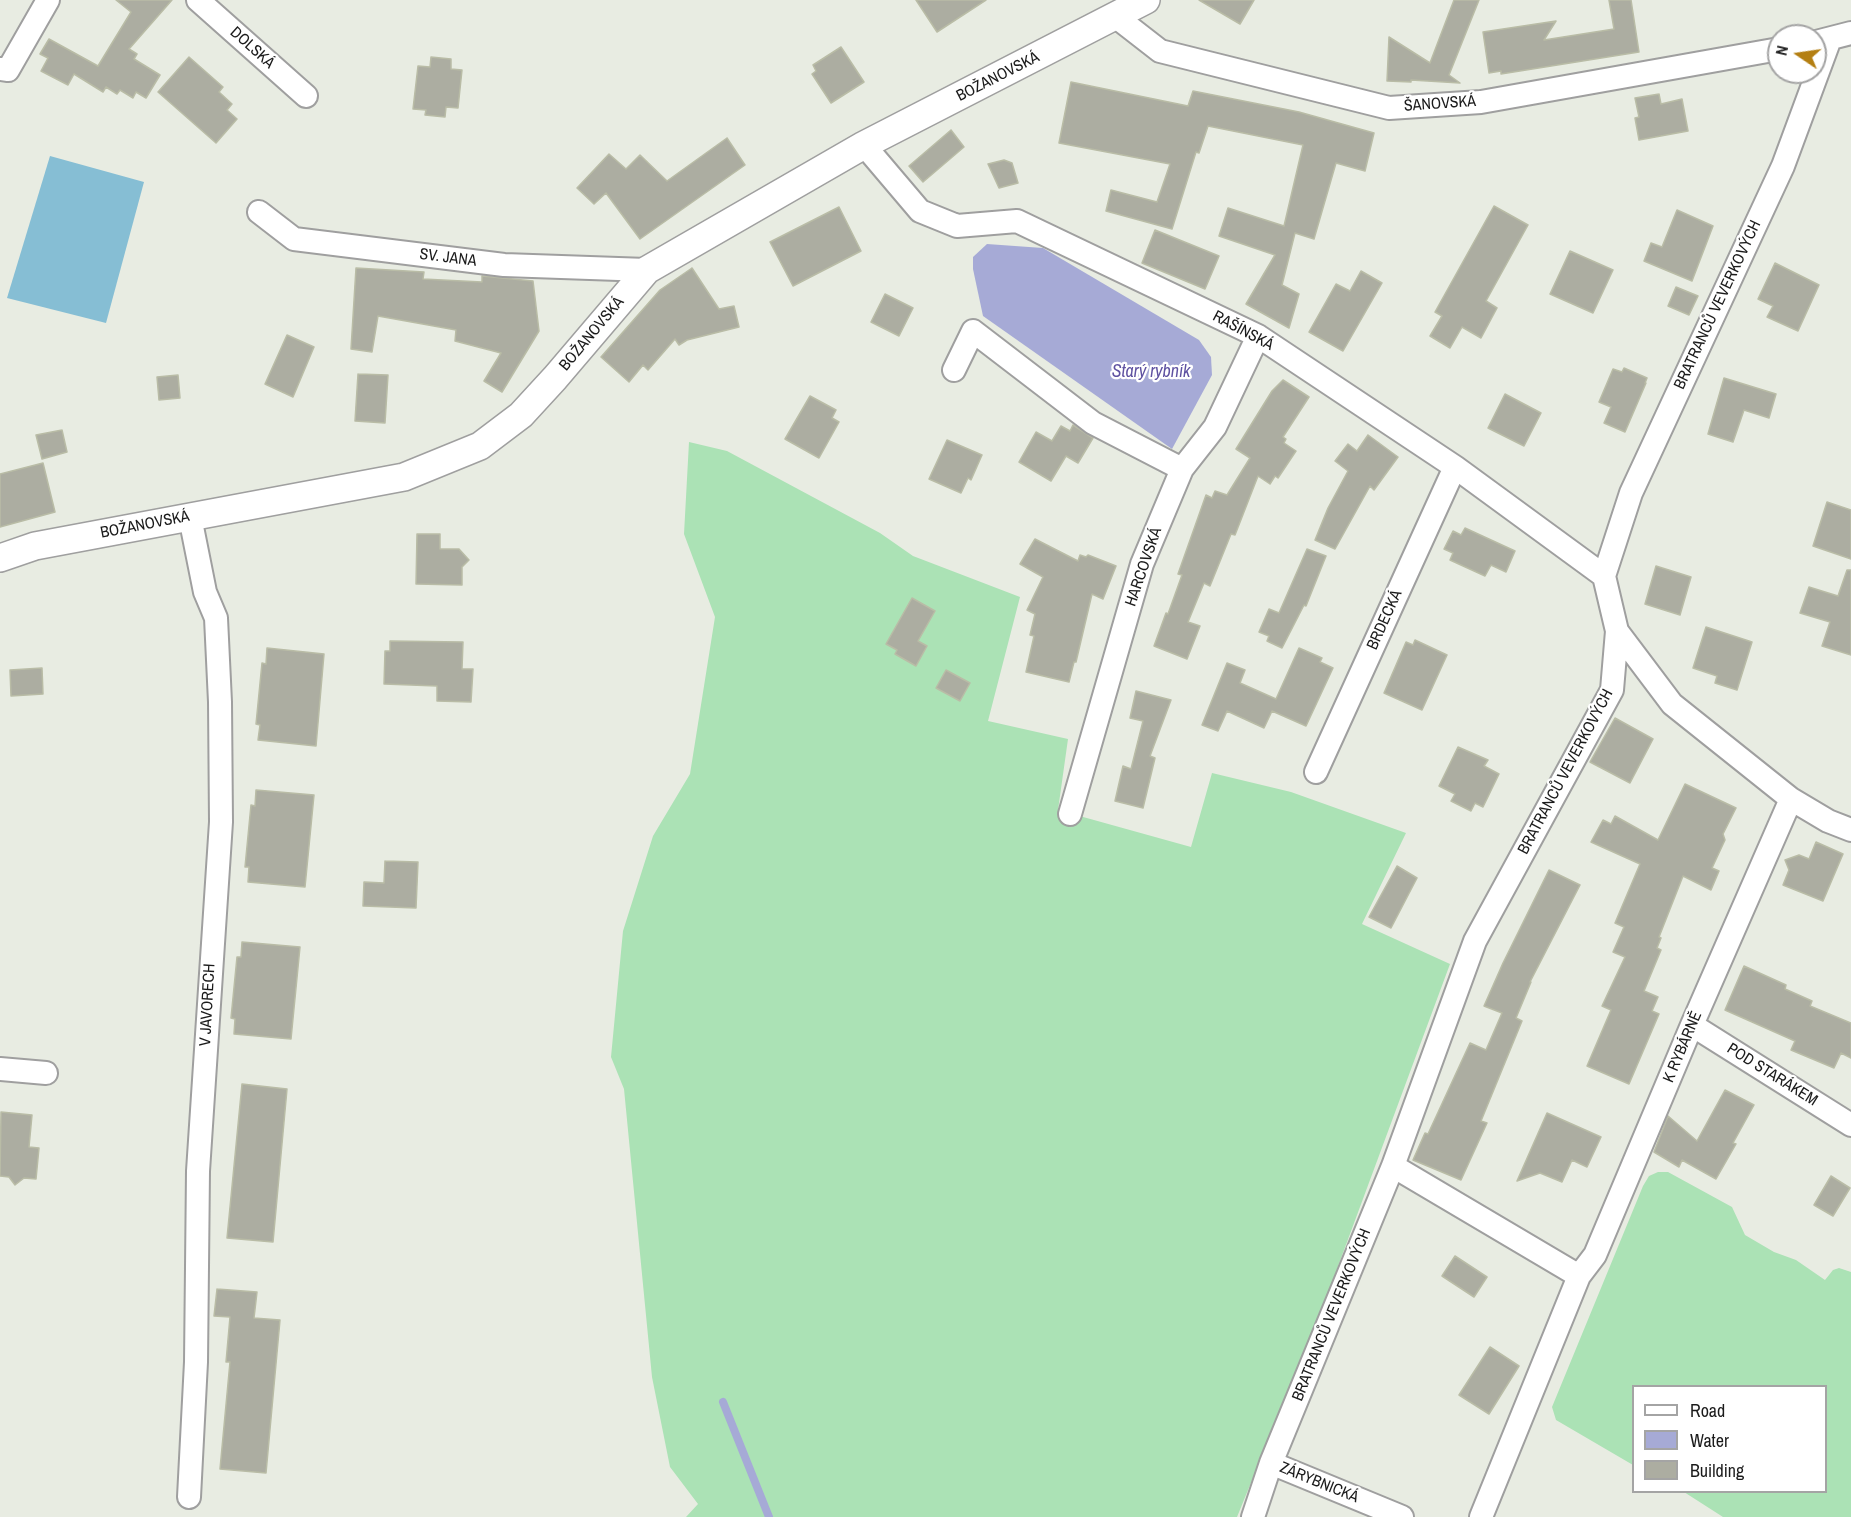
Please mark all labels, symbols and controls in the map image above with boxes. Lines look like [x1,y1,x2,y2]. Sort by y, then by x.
street label: DOLSKÁ [226,23,278,73]
north arrow [1767,24,1827,84]
text: N [1770,43,1793,58]
street label: BOŽANOVSKÁ [953,48,1043,106]
street label: ŠANOVSKÁ [1403,92,1477,116]
street label: BRATRANCŮ VEVERKOVÝCH [1670,217,1766,393]
street label: SV. JANA [418,245,478,271]
street label: BOŽANOVSKÁ [556,293,628,375]
street label: RAŠÍNSKÁ [1209,307,1277,355]
water label: Starý rybník [1112,361,1190,383]
street label: BOŽANOVSKÁ [99,507,191,543]
street label: HARCOVSKÁ [1122,525,1166,609]
street label: BRDECKÁ [1363,587,1407,653]
street label: BRATRANCŮ VEVERKOVÝCH [1514,686,1618,858]
street label: V JAVORECH [196,963,220,1047]
street label: K RYBÁRNĚ [1659,1008,1707,1086]
street label: POD STARÁKEM [1723,1039,1821,1111]
street label: BRATRANCŮ VEVERKOVÝCH [1289,1226,1375,1404]
legend [1632,1385,1827,1493]
text: Road [1690,1398,1725,1423]
text: Water [1690,1428,1729,1453]
street label: ZÁRYBNICKÁ [1277,1458,1361,1508]
text: Building [1690,1458,1744,1483]

